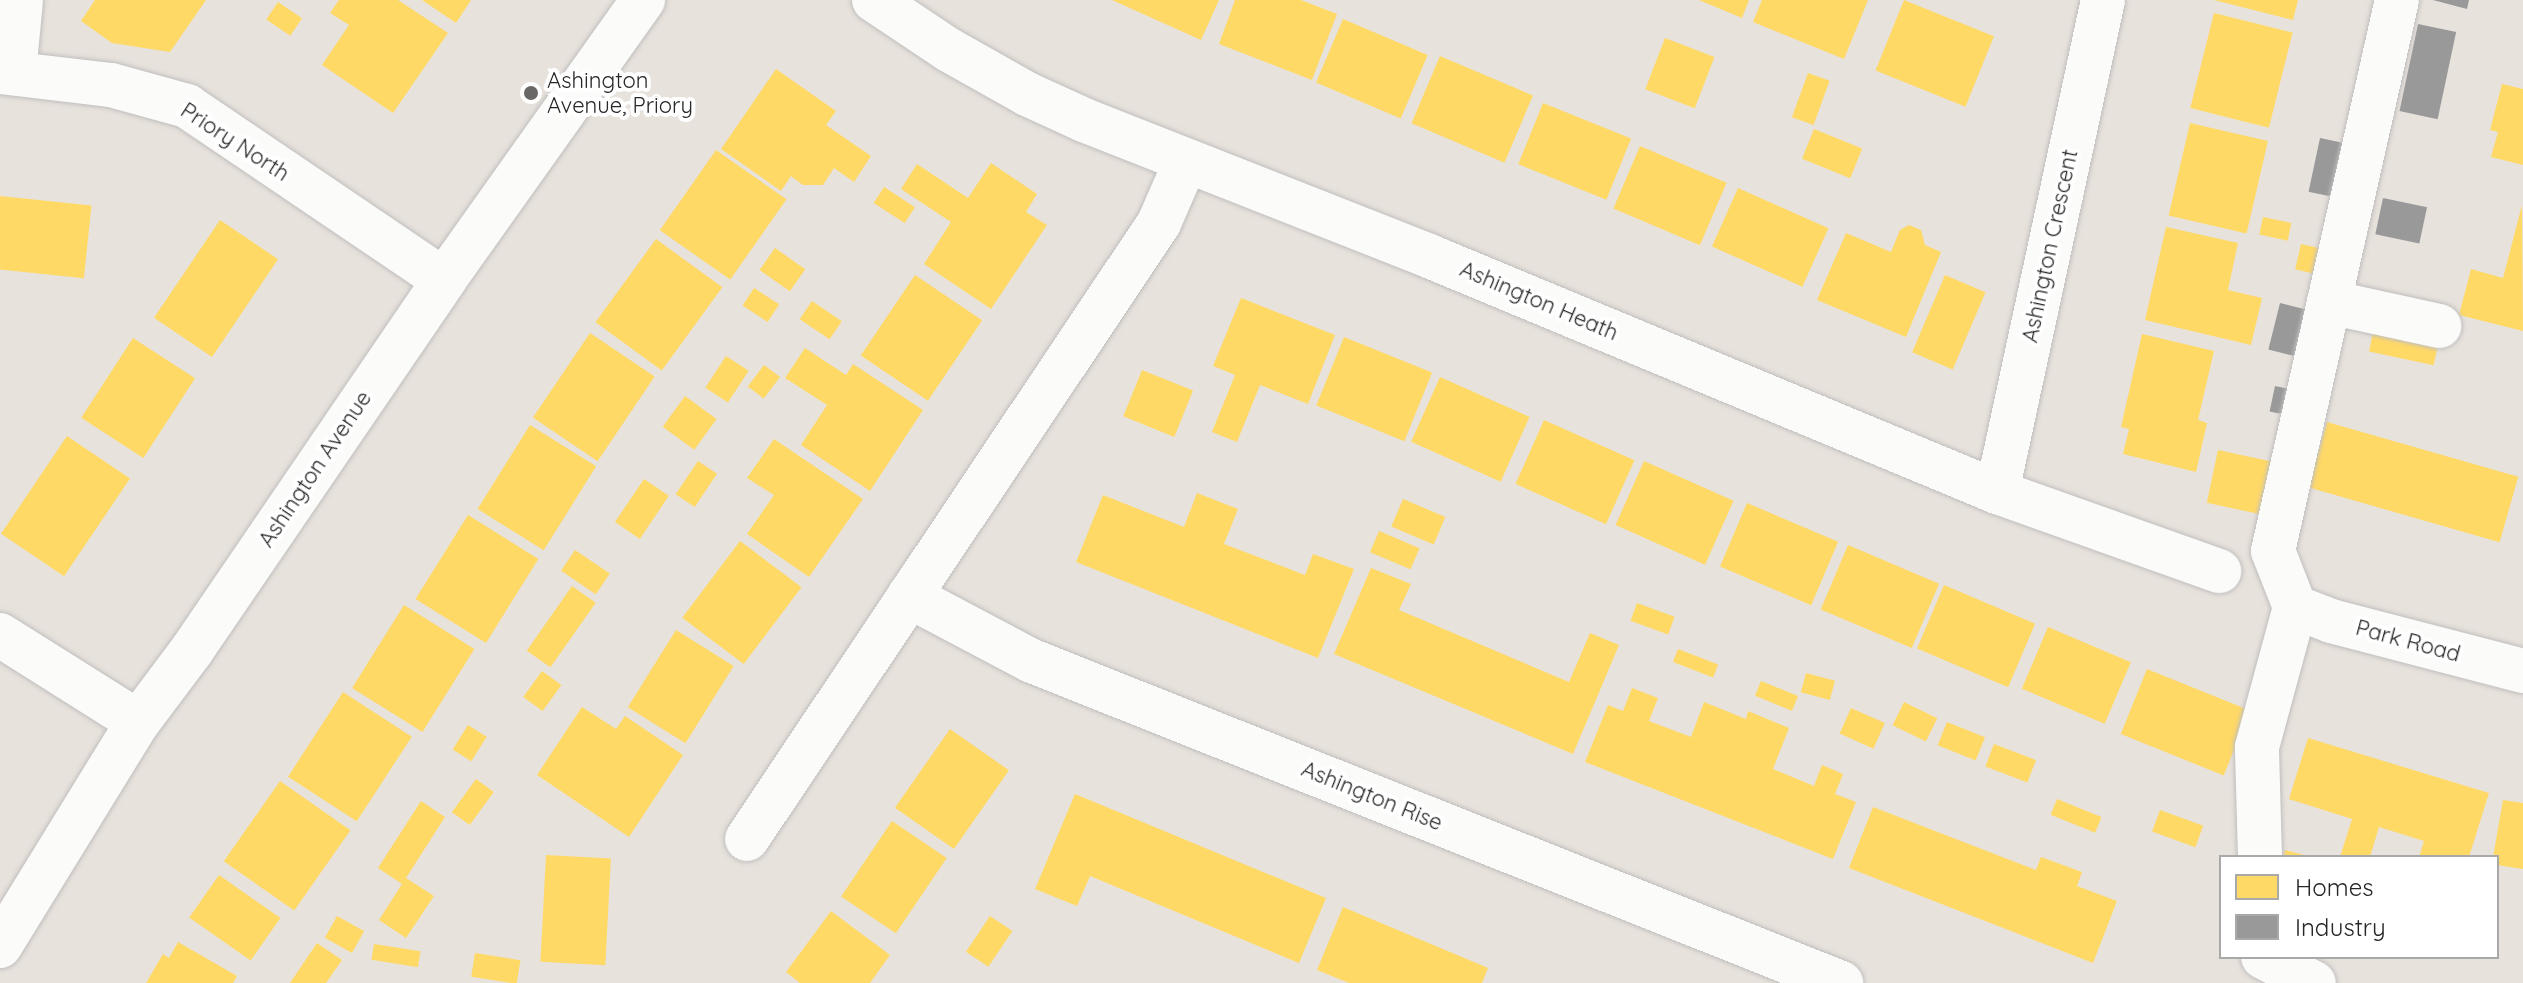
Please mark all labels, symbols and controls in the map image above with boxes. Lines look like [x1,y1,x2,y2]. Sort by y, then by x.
place label: Ashington Avenue, Priory [547,67,693,118]
marker: Ashington Avenue, Priory [522,84,540,102]
street label: Priory North [176,97,294,187]
street label: Ashington Crescent [2017,147,2083,345]
street label: Ashington Heath [1456,256,1622,346]
street label: Ashington Avenue [253,386,377,552]
street label: Park Road [2353,614,2463,668]
street label: Ashington Rise [1298,756,1446,836]
legend [2219,855,2499,959]
text: Homes [2295,872,2373,902]
text: Industry [2295,912,2386,942]

